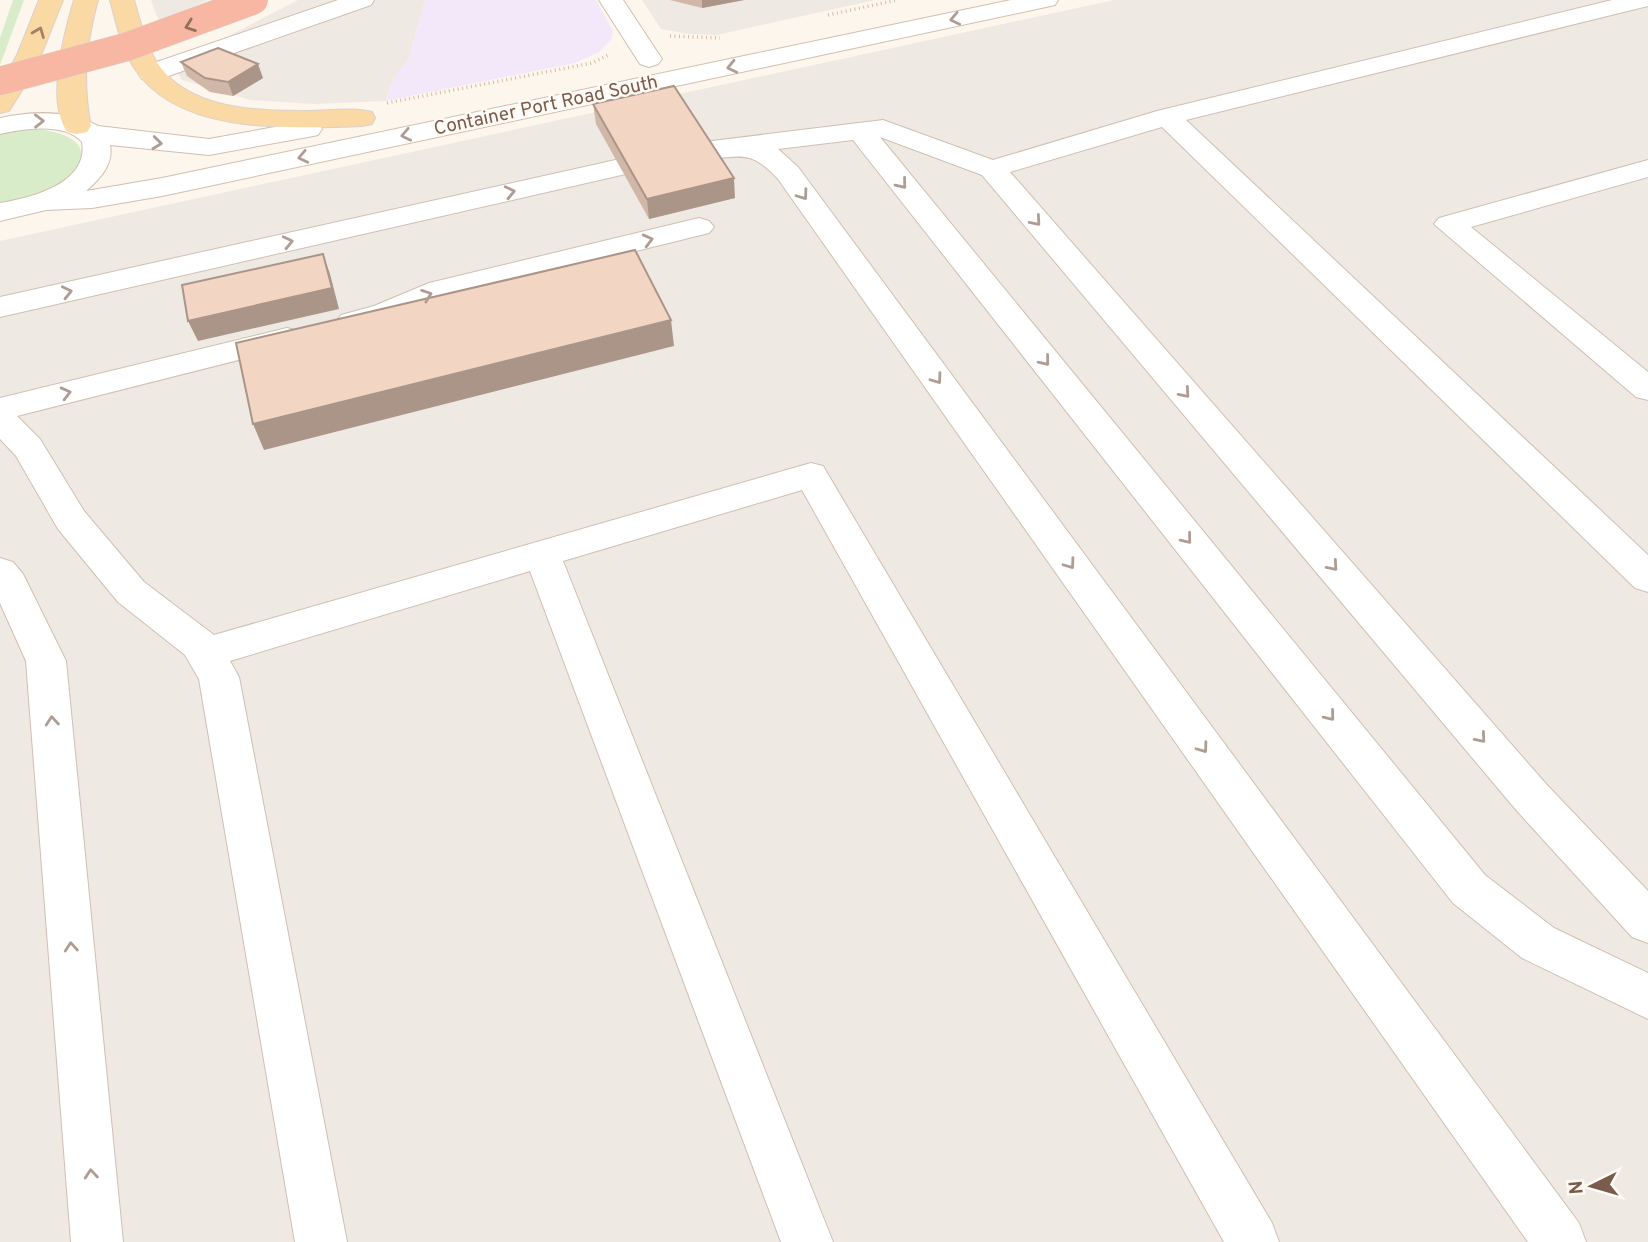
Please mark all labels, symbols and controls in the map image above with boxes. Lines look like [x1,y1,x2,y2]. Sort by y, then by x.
one-way arrow [949,11,961,26]
one-way arrow [185,17,197,31]
one-way arrow [30,27,44,39]
one-way arrow [727,58,739,73]
street label: Container Port Road South [432,71,660,141]
one-way arrow [33,114,44,129]
one-way arrow [400,127,412,142]
one-way arrow [151,135,162,150]
one-way arrow [297,148,309,163]
one-way arrow [894,176,907,188]
one-way arrow [504,185,516,200]
one-way arrow [795,187,808,200]
one-way arrow [1028,213,1041,225]
one-way arrow [642,234,654,248]
one-way arrow [282,235,294,250]
one-way arrow [61,285,73,300]
one-way arrow [420,289,433,303]
one-way arrow [1036,354,1049,366]
one-way arrow [929,371,941,384]
one-way arrow [1177,385,1189,398]
one-way arrow [60,387,72,401]
one-way arrow [1179,531,1192,543]
one-way arrow [1062,556,1074,569]
one-way arrow [1325,557,1337,570]
one-way arrow [1321,708,1334,720]
one-way arrow [45,715,60,726]
one-way arrow [1473,730,1485,743]
one-way arrow [1195,740,1207,753]
one-way arrow [64,942,79,953]
north arrow [1557,1151,1627,1221]
one-way arrow [84,1168,99,1179]
text: N [1565,1179,1590,1195]

